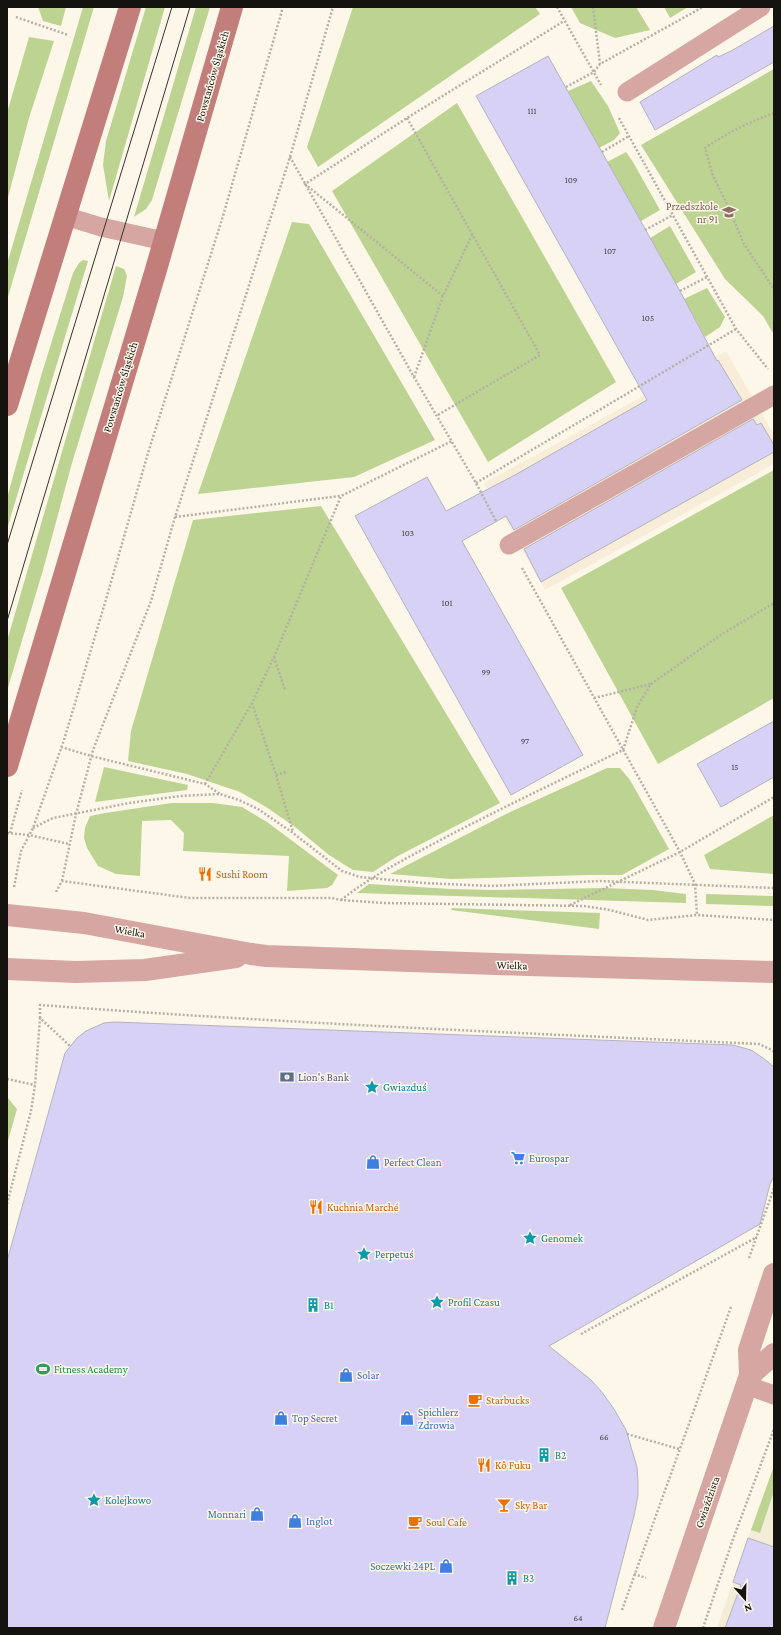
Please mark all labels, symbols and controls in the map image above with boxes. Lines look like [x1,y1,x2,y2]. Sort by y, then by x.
street label: Powstańców Śląskich [193,29,232,123]
house number: 111 [528,106,536,116]
house number: 109 [565,175,578,185]
place label: Przedszkole nr 91 [666,200,718,225]
school or university icon: Przedszkole nr 91 [721,204,737,220]
house number: 107 [604,246,616,256]
house number: 105 [642,313,654,323]
street label: Powstańców Śląskich [101,340,140,434]
house number: 103 [402,528,414,538]
house number: 101 [441,598,453,608]
house number: 99 [481,667,491,677]
house number: 97 [521,736,529,746]
house number: 15 [731,762,739,772]
restaurant icon: Sushi Room [197,866,213,882]
place label: Sushi Room [216,868,268,880]
street label: Wielka [114,922,146,940]
street label: Wielka [496,958,528,972]
bank icon: Lion's Bank [279,1069,295,1085]
place label: Lion's Bank [298,1071,350,1083]
place icon: Gwiazduś [364,1079,380,1095]
place label: Gwiazduś [383,1081,427,1093]
supermarket icon: Eurospar [510,1150,526,1166]
place label: Eurospar [529,1152,569,1165]
shop icon: Perfect Clean [365,1154,381,1170]
place label: Perfect Clean [384,1156,442,1168]
restaurant icon: Kuchnia Marché [308,1199,324,1215]
place label: Kuchnia Marché [327,1201,399,1213]
place icon: Genomek [522,1230,538,1246]
place label: Genomek [541,1232,584,1244]
place icon: Perpetuś [356,1246,372,1262]
place label: Perpetuś [375,1248,413,1261]
place icon: Profil Czasu [429,1294,445,1310]
place label: Profil Czasu [448,1296,500,1308]
building icon: B1 [305,1297,321,1313]
place label: B1 [324,1299,334,1311]
sports icon: Fitness Academy [35,1361,51,1377]
place label: Fitness Academy [54,1363,129,1376]
shop icon: Solar [338,1367,354,1383]
place label: Solar [357,1369,380,1381]
cafe icon: Starbucks [467,1392,483,1408]
place label: Starbucks [486,1394,529,1406]
place label: Spichlerz Zdrowia [418,1406,459,1431]
shop icon: Top Secret [273,1410,289,1426]
shop icon: Spichlerz Zdrowia [399,1410,415,1426]
place label: Top Secret [292,1412,338,1425]
house number: 66 [599,1432,609,1442]
building icon: B2 [536,1447,552,1463]
place label: B2 [555,1449,566,1461]
restaurant icon: Kô Fuku [476,1457,492,1473]
place label: Kô Fuku [495,1459,531,1471]
street label: Gwiaździsta [693,1475,721,1529]
place icon: Kolejkowo [86,1492,102,1508]
place label: Kolejkowo [105,1494,152,1507]
bar icon: Sky Bar [496,1497,512,1513]
place label: Sky Bar [515,1499,547,1512]
shop icon: Monnari [249,1506,265,1522]
place label: Monnari [208,1508,246,1520]
shop icon: Inglot [287,1513,303,1529]
cafe icon: Soul Cafe [407,1514,423,1530]
place label: Inglot [306,1515,333,1528]
place label: Soul Cafe [426,1516,467,1528]
shop icon: Soczewki 24PL [438,1558,454,1574]
place label: Soczewki 24PL [370,1560,436,1572]
building icon: B3 [504,1570,520,1586]
place label: B3 [523,1572,534,1584]
north arrow [725,1579,765,1619]
text: N [742,1601,754,1615]
house number: 64 [573,1613,583,1623]

